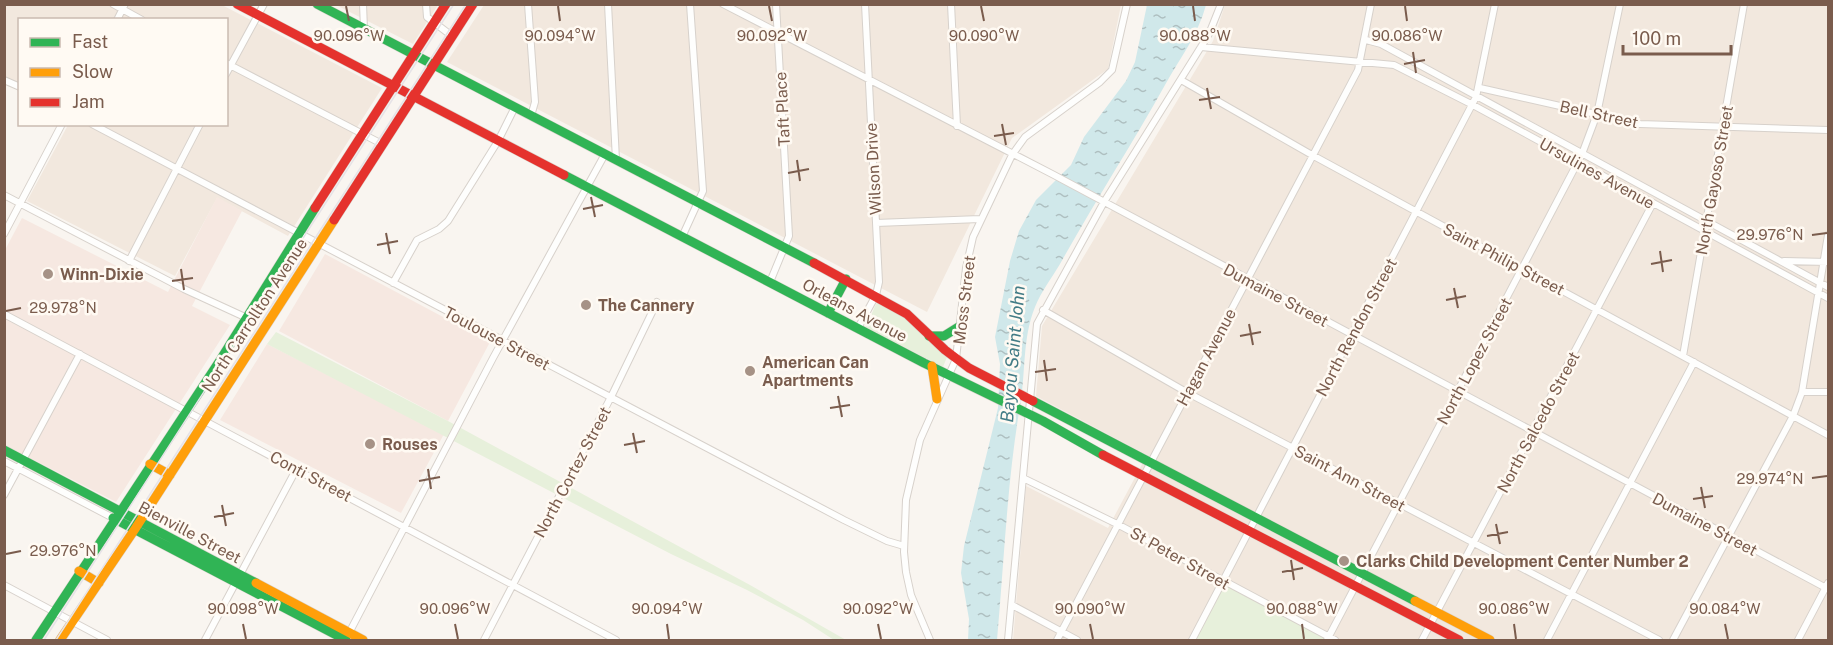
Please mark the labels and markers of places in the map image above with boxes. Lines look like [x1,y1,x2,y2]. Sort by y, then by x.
place label: Winn-Dixie [60,265,144,284]
marker: Winn-Dixie [41,267,55,281]
place label: The Cannery [598,296,694,315]
marker: The Cannery [579,298,593,312]
place label: American Can Apartments [762,353,869,390]
marker: American Can Apartments [743,364,757,378]
place label: Rouses [382,435,438,454]
marker: Rouses [363,437,377,451]
place label: Clarks Child Development Center Number 2 [1356,552,1689,571]
marker: Clarks Child Development Center Number 2 [1337,554,1351,568]

